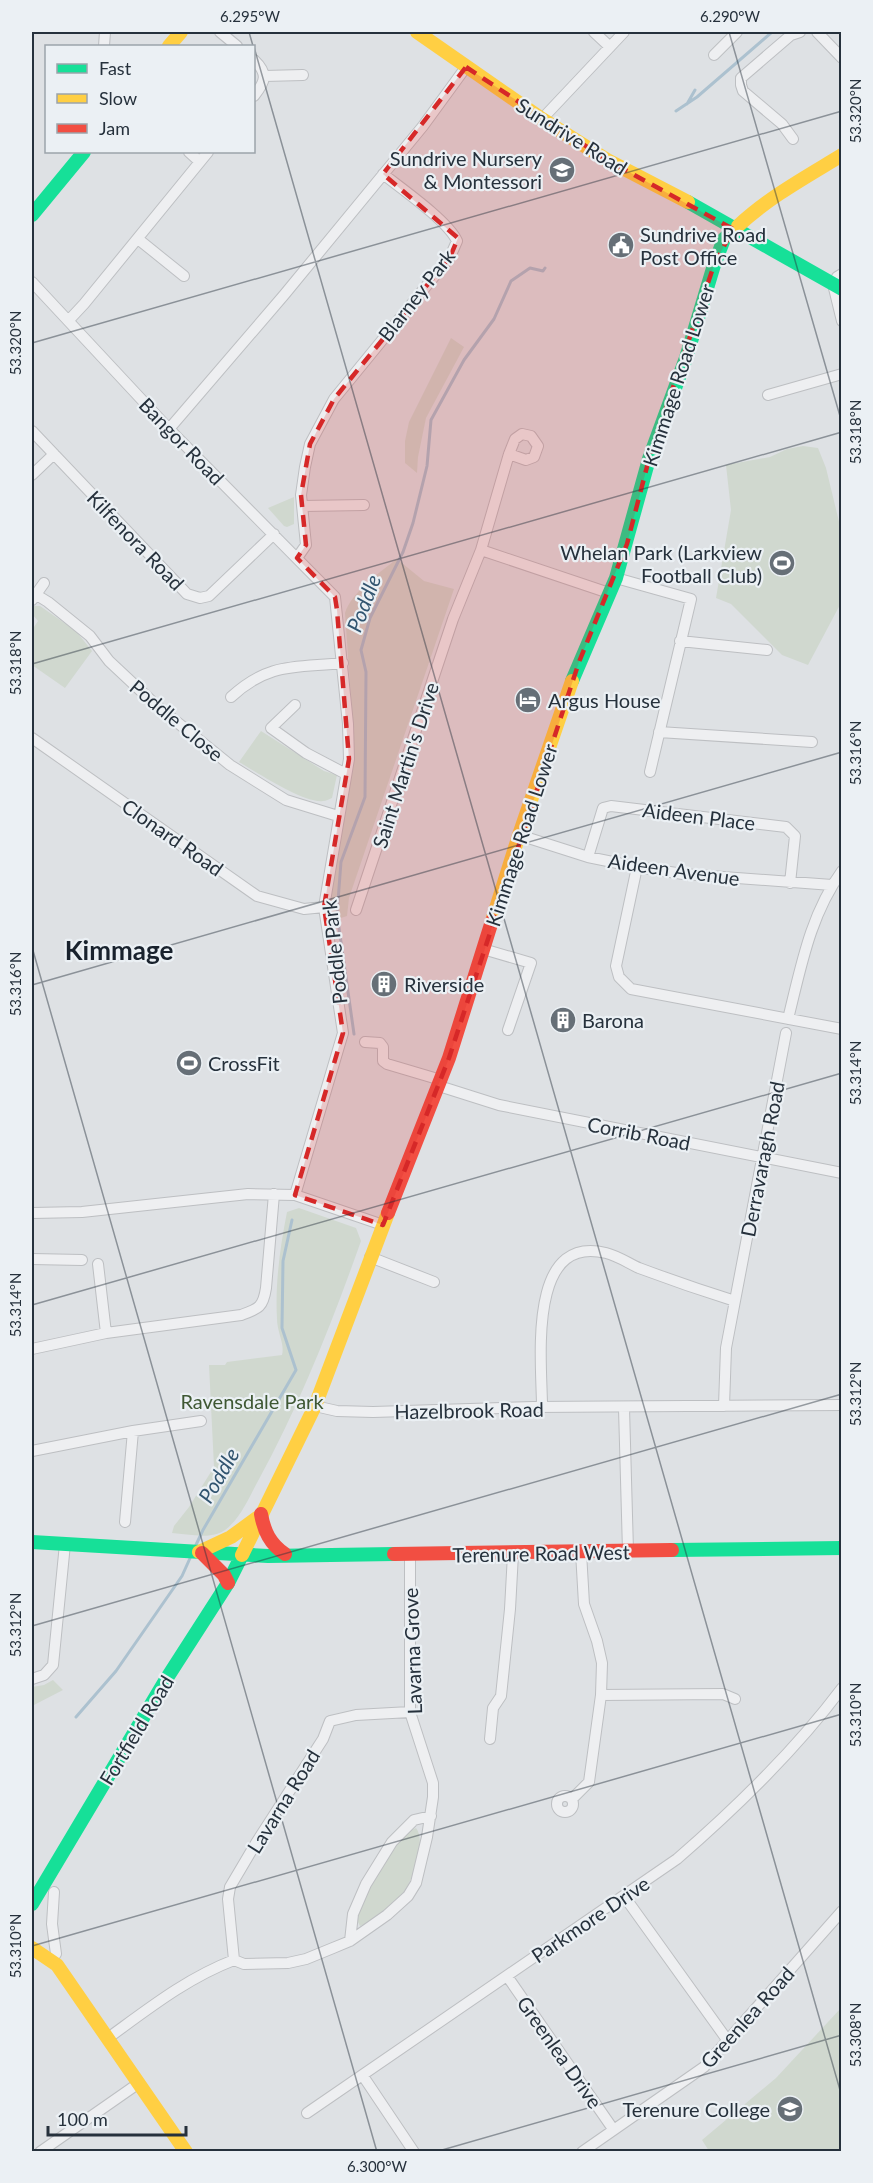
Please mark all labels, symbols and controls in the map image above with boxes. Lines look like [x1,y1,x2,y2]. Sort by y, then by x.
text: 6.295°W [220,7,281,25]
text: 6.290°W [700,7,761,25]
legend [45,45,255,153]
text: Fast [99,57,132,79]
text: 53.320°N [846,79,864,143]
text: Slow [99,87,137,109]
street label: Sundrive Road [512,92,632,180]
text: Jam [99,117,130,139]
place label: Sundrive Nursery & Montessori [390,146,543,193]
school or university icon: Sundrive Nursery & Montessori [547,155,577,185]
place label: Sundrive Road Post Office [640,222,766,269]
public building icon: Sundrive Road Post Office [606,230,636,260]
street label: Blarney Park [373,244,460,346]
street label: Kimmage Road Lower [637,280,719,469]
text: 53.320°N [6,311,24,375]
street label: Bangor Road [135,392,229,490]
text: 53.318°N [846,400,864,464]
street label: Kilfenora Road [83,485,189,595]
place label: Whelan Park (Larkview Football Club) [560,540,762,587]
sports icon: Whelan Park (Larkview Football Club) [767,548,797,578]
water label: Poddle [341,571,385,635]
text: 53.318°N [6,631,24,695]
street label: Poddle Close [126,674,228,766]
street label: Saint Martin's Drive [367,679,443,851]
hotel icon: Argus House [513,685,543,715]
place label: Argus House [548,688,661,712]
text: 53.316°N [846,721,864,785]
street label: Kimmage Road Lower [480,740,562,929]
street label: Clonard Road [118,793,228,881]
street label: Aideen Place [641,797,757,835]
street label: Aideen Avenue [607,848,741,890]
street label: Poddle Park [317,898,351,1005]
district label: Kimmage [65,934,173,966]
text: 53.316°N [6,952,24,1016]
building icon: Riverside [369,969,399,999]
place label: Riverside [404,972,484,996]
building icon: Barona [548,1005,578,1035]
place label: Barona [582,1008,644,1032]
text: 53.314°N [846,1041,864,1105]
sports icon: CrossFit [174,1048,204,1078]
place label: CrossFit [208,1051,280,1075]
street label: Derravaragh Road [735,1079,789,1239]
street label: Corrib Road [585,1111,693,1155]
text: 53.314°N [6,1273,24,1337]
text: 53.312°N [846,1362,864,1426]
park label: Ravensdale Park [180,1389,324,1413]
street label: Hazelbrook Road [394,1397,544,1423]
water label: Poddle [192,1443,244,1507]
street label: Terenure Road West [452,1539,630,1567]
street label: Lavarna Grove [398,1587,426,1715]
text: 53.312°N [6,1593,24,1657]
street label: Fortfield Road [94,1671,178,1789]
text: 53.310°N [846,1683,864,1747]
street label: Lavarna Road [242,1745,324,1857]
street label: Parkmore Drive [526,1871,654,1967]
text: 53.310°N [6,1914,24,1978]
street label: Greenlea Road [695,1961,799,2073]
street label: Greenlea Drive [512,1991,608,2113]
text: 53.308°N [846,2003,864,2067]
school or university icon: Terenure College [775,2094,805,2124]
place label: Terenure College [622,2097,770,2121]
scale bar [48,2099,186,2137]
text: 100 m [57,2108,108,2130]
text: 6.300°W [347,2157,408,2175]

